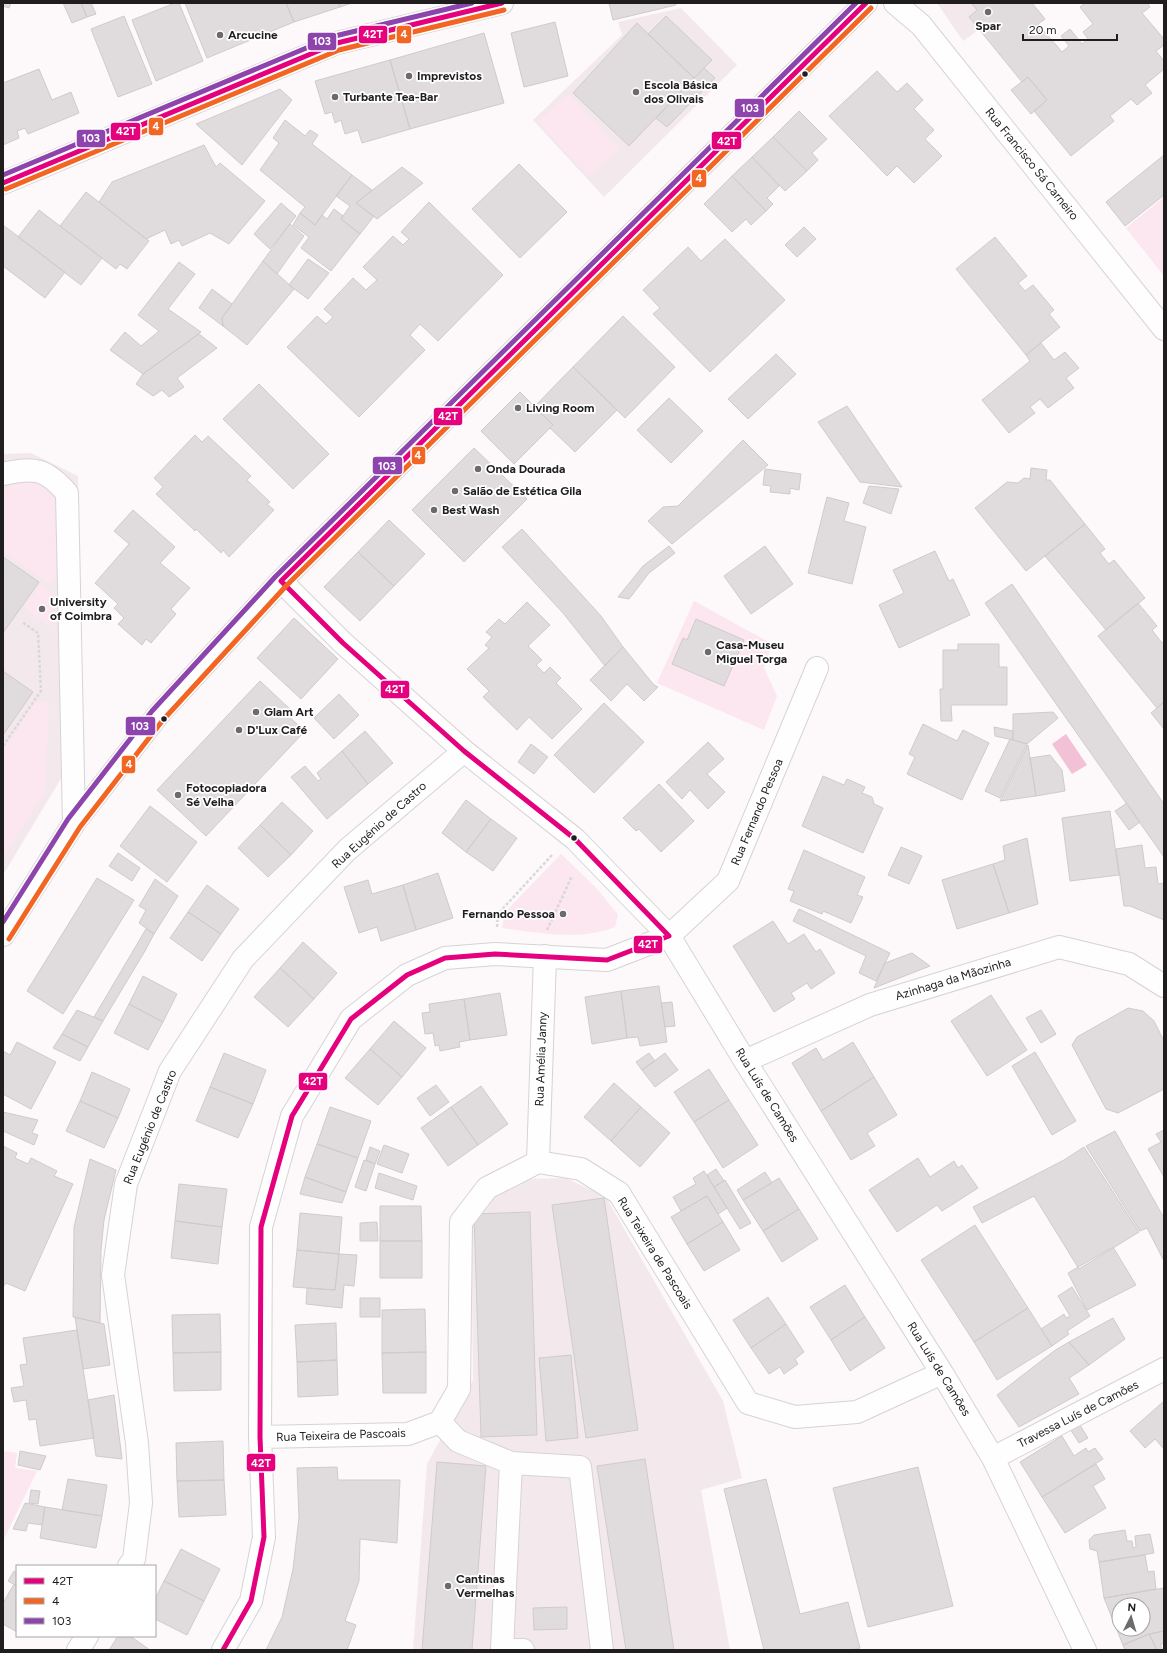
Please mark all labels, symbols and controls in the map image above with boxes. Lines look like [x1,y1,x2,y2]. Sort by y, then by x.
marker: Spar [983,7,993,17]
scale bar [1023,16,1117,42]
place label: Spar [975,19,1001,33]
text: 20 m [1029,23,1057,37]
line badge: 42T [358,25,388,44]
line badge: 4 [396,25,412,44]
place label: Arcucine [228,28,278,42]
text: 42T [363,28,383,41]
text: 4 [401,28,408,41]
marker: Arcucine [215,30,225,40]
line badge: 103 [307,32,337,51]
text: 103 [313,35,331,48]
place label: Imprevistos [417,69,482,83]
unlabelled marker [800,69,810,79]
marker: Imprevistos [404,71,414,81]
place label: Escola Básica dos Olivais [644,78,718,106]
marker: Escola Básica dos Olivais [631,87,641,97]
place label: Turbante Tea-Bar [343,90,438,104]
marker: Turbante Tea-Bar [330,92,340,102]
line badge: 103 [734,98,765,118]
text: 103 [741,102,759,115]
street label: Rua Francisco Sá Carneiro [982,105,1082,223]
line badge: 4 [148,117,164,136]
text: 4 [153,120,160,133]
line badge: 42T [110,122,141,141]
text: 42T [116,125,136,138]
line badge: 103 [76,129,106,148]
line badge: 42T [711,131,742,150]
text: 103 [82,132,100,145]
text: 42T [717,135,737,148]
line badge: 4 [691,169,707,188]
text: 4 [696,172,703,185]
place label: Living Room [526,401,594,415]
marker: Living Room [513,403,523,413]
line badge: 42T [433,407,463,426]
text: 42T [438,410,458,423]
line badge: 4 [411,446,426,465]
text: 4 [415,449,422,462]
line badge: 103 [372,456,403,475]
text: 103 [378,460,396,473]
place label: Onda Dourada [486,462,565,476]
marker: Onda Dourada [473,464,483,474]
place label: Salão de Estética Gila [463,484,582,498]
marker: Salão de Estética Gila [450,486,460,496]
place label: Best Wash [442,503,500,517]
marker: Best Wash [429,505,439,515]
place label: University of Coimbra [50,595,112,623]
marker: University of Coimbra [37,604,47,614]
place label: Casa-Museu Miguel Torga [716,638,787,666]
marker: Casa-Museu Miguel Torga [703,647,713,657]
line badge: 42T [380,680,410,699]
text: 42T [385,683,405,696]
place label: Glam Art [264,705,314,719]
marker: Glam Art [251,707,261,717]
unlabelled marker [159,714,169,724]
line badge: 103 [125,716,156,736]
text: 103 [131,720,149,733]
place label: D'Lux Café [247,723,308,737]
marker: D'Lux Café [234,725,244,735]
line badge: 4 [121,755,136,774]
street label: Rua Fernando Pessoa [728,757,786,867]
text: 4 [126,758,133,771]
street label: Rua Eugénio de Castro [329,779,429,871]
place label: Fotocopiadora Sé Velha [186,781,267,809]
marker: Fotocopiadora Sé Velha [173,790,183,800]
unlabelled marker [569,833,579,843]
place label: Fernando Pessoa [462,907,555,921]
marker: Fernando Pessoa [558,909,568,919]
line badge: 42T [633,935,663,954]
text: 42T [638,938,658,951]
street label: Azinhaga da Mãozinha [894,955,1012,1003]
street label: Rua Amélia Janny [532,1011,550,1107]
street label: Rua Luís de Camões [732,1045,802,1145]
street label: Rua Eugénio de Castro [121,1068,179,1186]
line badge: 42T [298,1072,328,1091]
text: 42T [303,1075,323,1088]
street label: Rua Teixeira de Pascoais [615,1194,696,1312]
street label: Rua Luís de Camões [904,1319,974,1419]
street label: Travessa Luís de Camões [1015,1377,1141,1451]
street label: Rua Teixeira de Pascoais [276,1426,406,1444]
line badge: 42T [246,1453,276,1472]
text: 42T [251,1457,271,1470]
legend [16,1565,156,1637]
place label: Cantinas Vermelhas [456,1572,515,1600]
text: 42T [52,1574,73,1588]
marker: Cantinas Vermelhas [443,1581,453,1591]
text: 4 [52,1594,60,1608]
north arrow [1111,1597,1151,1637]
text: N [1127,1601,1137,1614]
text: 103 [52,1614,71,1628]

